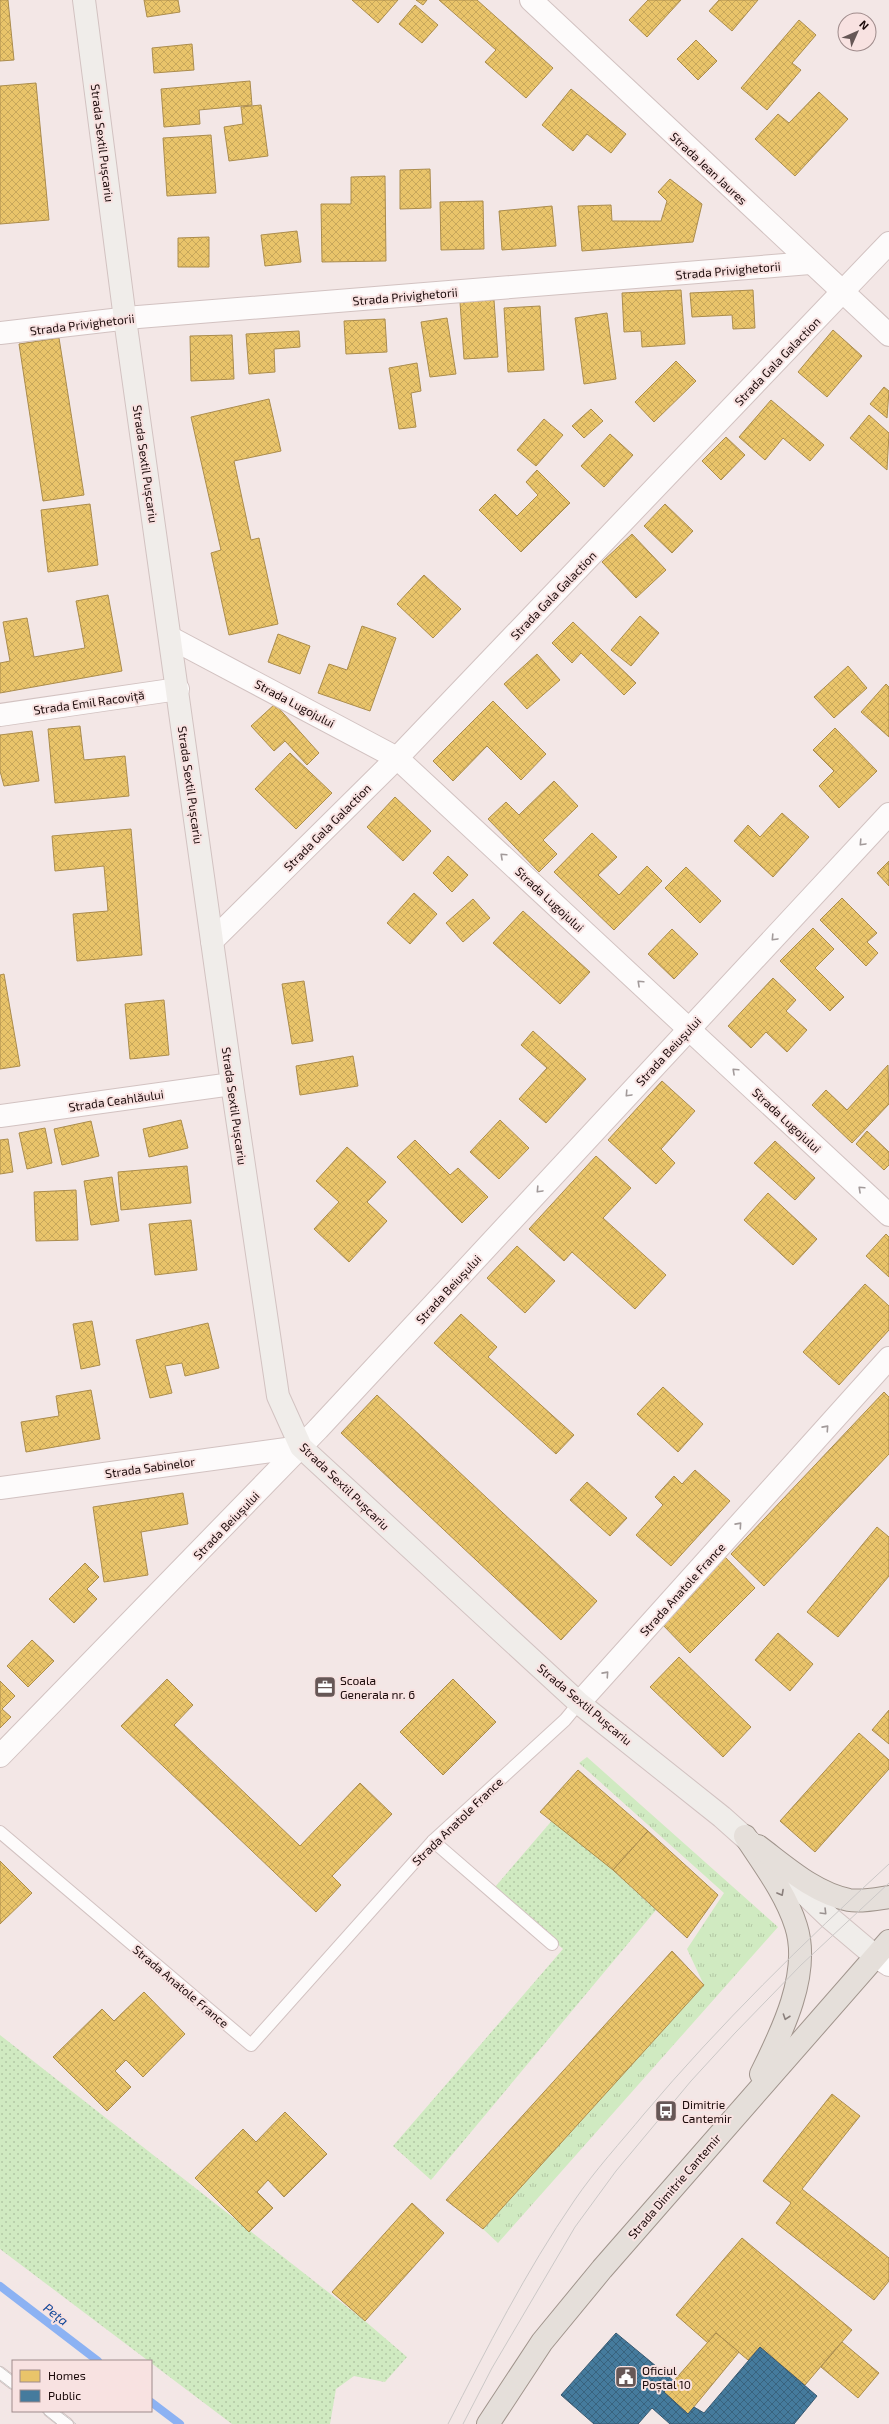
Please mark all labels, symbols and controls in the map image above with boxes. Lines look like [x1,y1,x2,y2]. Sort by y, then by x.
north arrow [837,12,877,52]
text: N [857,17,872,32]
street label: Strada Sextil Pușcariu [87,83,117,203]
street label: Strada Jean Jaures [668,129,750,207]
street label: Strada Privighetorii [675,258,781,282]
street label: Strada Privighetorii [352,284,458,308]
street label: Strada Privighetorii [29,311,135,337]
street label: Strada Gala Galaction [731,314,823,408]
street label: Strada Sextil Pușcariu [129,404,161,524]
street label: Strada Gala Galaction [507,548,599,642]
street label: Strada Lugojului [252,676,337,731]
street label: Strada Emil Racoviță [33,687,146,719]
street label: Strada Sextil Pușcariu [174,725,206,845]
street label: Strada Gala Galaction [281,781,373,873]
one-way arrow [860,838,867,846]
one-way arrow [500,853,508,861]
street label: Strada Lugojului [512,864,587,935]
one-way arrow [771,933,778,941]
one-way arrow [637,980,645,987]
street label: Strada Beiușului [633,1014,705,1090]
street label: Strada Sextil Pușcariu [218,1046,250,1166]
one-way arrow [732,1068,740,1076]
street label: Strada Lugojului [749,1085,824,1156]
street label: Strada Ceahlăului [67,1086,165,1114]
one-way arrow [625,1090,632,1097]
one-way arrow [537,1185,544,1193]
one-way arrow [858,1186,865,1193]
street label: Strada Beiușului [413,1252,485,1328]
one-way arrow [821,1426,828,1433]
street label: Strada Sextil Pușcariu [296,1440,393,1534]
street label: Strada Sabinelor [104,1454,196,1480]
street label: Strada Beiușului [190,1488,263,1563]
one-way arrow [734,1522,742,1530]
street label: Strada Anatole France [637,1540,727,1638]
street label: Strada Sextil Pușcariu [534,1660,635,1749]
one-way arrow [601,1671,608,1679]
place label: Scoala Generala nr. 6 [340,1673,415,1701]
office icon: Scoala Generala nr. 6 [312,1674,338,1700]
street label: Strada Anatole France [409,1774,505,1868]
one-way arrow [776,1889,784,1896]
one-way arrow [819,1907,827,1915]
street label: Strada Anatole France [130,1942,232,2030]
one-way arrow [783,2014,791,2021]
place label: Dimitrie Cantemir [682,2097,732,2125]
bus stop icon: Dimitrie Cantemir [653,2098,679,2124]
street label: Strada Dimitrie Cantemir [625,2131,723,2241]
water label: Peța [40,2299,72,2329]
legend [12,2360,152,2412]
place label: Oficiul Poștal 10 [642,2363,691,2393]
public building icon: Oficiul Poștal 10 [613,2364,639,2390]
text: Homes [48,2368,86,2382]
text: Public [48,2388,81,2402]

